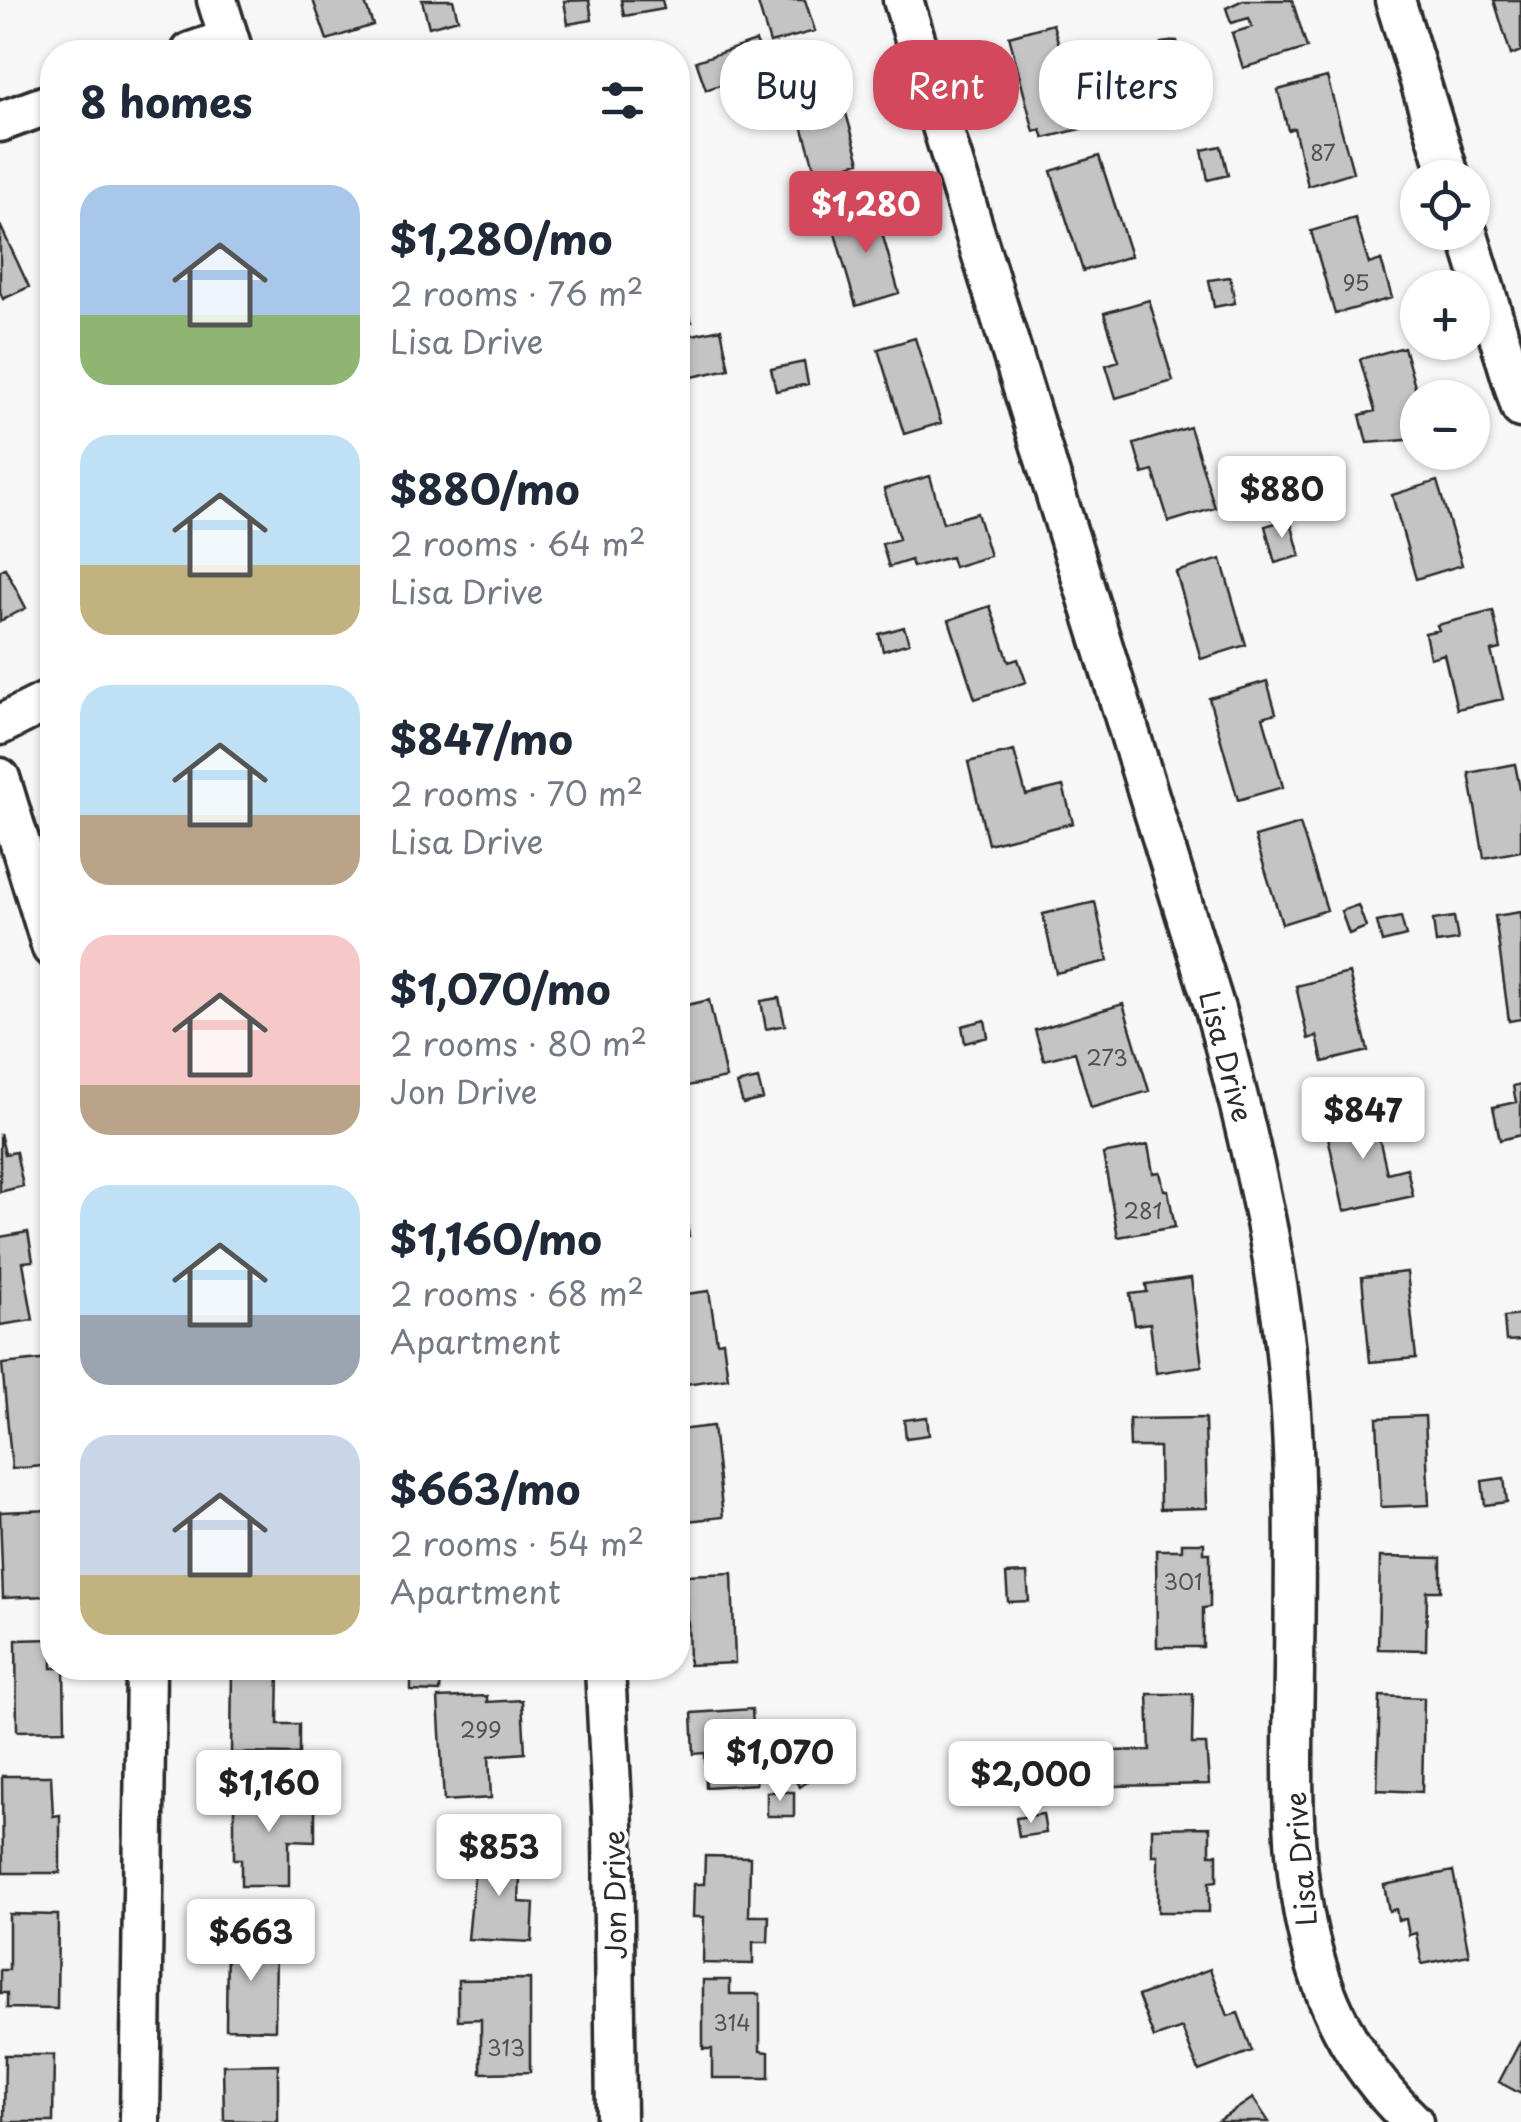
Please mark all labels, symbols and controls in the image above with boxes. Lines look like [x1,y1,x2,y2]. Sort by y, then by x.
chip: Buy [720,40,853,130]
chip: Rent [873,40,1019,130]
chip: Filters [1039,40,1213,130]
text: 8 homes [80,69,253,132]
icon: filters [595,73,650,128]
house number: 87 [1310,135,1336,168]
map controls [1400,160,1490,470]
button: locate [1400,160,1490,250]
pin: $1,280 [785,171,947,256]
text: $1,280 [811,179,921,227]
text: $1,280/mo [390,206,612,269]
icon: home [160,225,280,345]
house number: 95 [1342,265,1370,298]
text: 2 rooms · 76 m² [390,269,644,317]
button: + [1400,270,1490,360]
text: Lisa Drive [390,317,544,365]
button: − [1400,380,1490,470]
text: $880/mo [390,456,580,519]
pin: $880 [1223,456,1341,541]
text: $880 [1240,464,1324,512]
icon: home [160,475,280,595]
text: 2 rooms · 64 m² [390,519,646,567]
text: Lisa Drive [390,567,544,615]
text: $847/mo [390,706,573,769]
icon: home [160,725,280,845]
text: 2 rooms · 70 m² [390,769,643,817]
text: Lisa Drive [390,817,544,865]
text: $1,070/mo [390,956,611,1019]
icon: home [160,975,280,1095]
street label: Lisa Drive [1189,986,1265,1126]
text: 2 rooms · 80 m² [390,1019,647,1067]
house number: 273 [1086,1040,1128,1073]
text: Jon Drive [390,1067,538,1115]
pin: $847 [1304,1077,1422,1162]
text: $847 [1324,1085,1402,1133]
house number: 281 [1124,1193,1162,1226]
text: $1,160/mo [390,1206,602,1269]
icon: home [160,1225,280,1345]
text: 2 rooms · 68 m² [390,1269,644,1317]
text: Apartment [390,1317,561,1365]
text: $663/mo [390,1456,580,1519]
icon: home [160,1475,280,1595]
text: 2 rooms · 54 m² [390,1519,644,1567]
house number: 301 [1164,1564,1202,1597]
text: Apartment [390,1567,561,1615]
house number: 299 [460,1712,502,1745]
pin: $1,070 [699,1719,861,1804]
text: $1,070 [726,1727,834,1775]
pin: $2,000 [950,1741,1112,1826]
text: $2,000 [971,1749,1091,1797]
pin: $1,160 [188,1750,350,1835]
text: $1,160 [218,1758,320,1806]
street label: Lisa Drive [1273,1790,1327,1928]
pin: $853 [440,1814,558,1899]
text: $853 [458,1822,540,1870]
street label: Jon Drive [591,1830,637,1960]
pin: $663 [192,1899,310,1984]
text: $663 [209,1907,293,1955]
house number: 314 [713,2005,751,2038]
house number: 313 [487,2030,525,2063]

